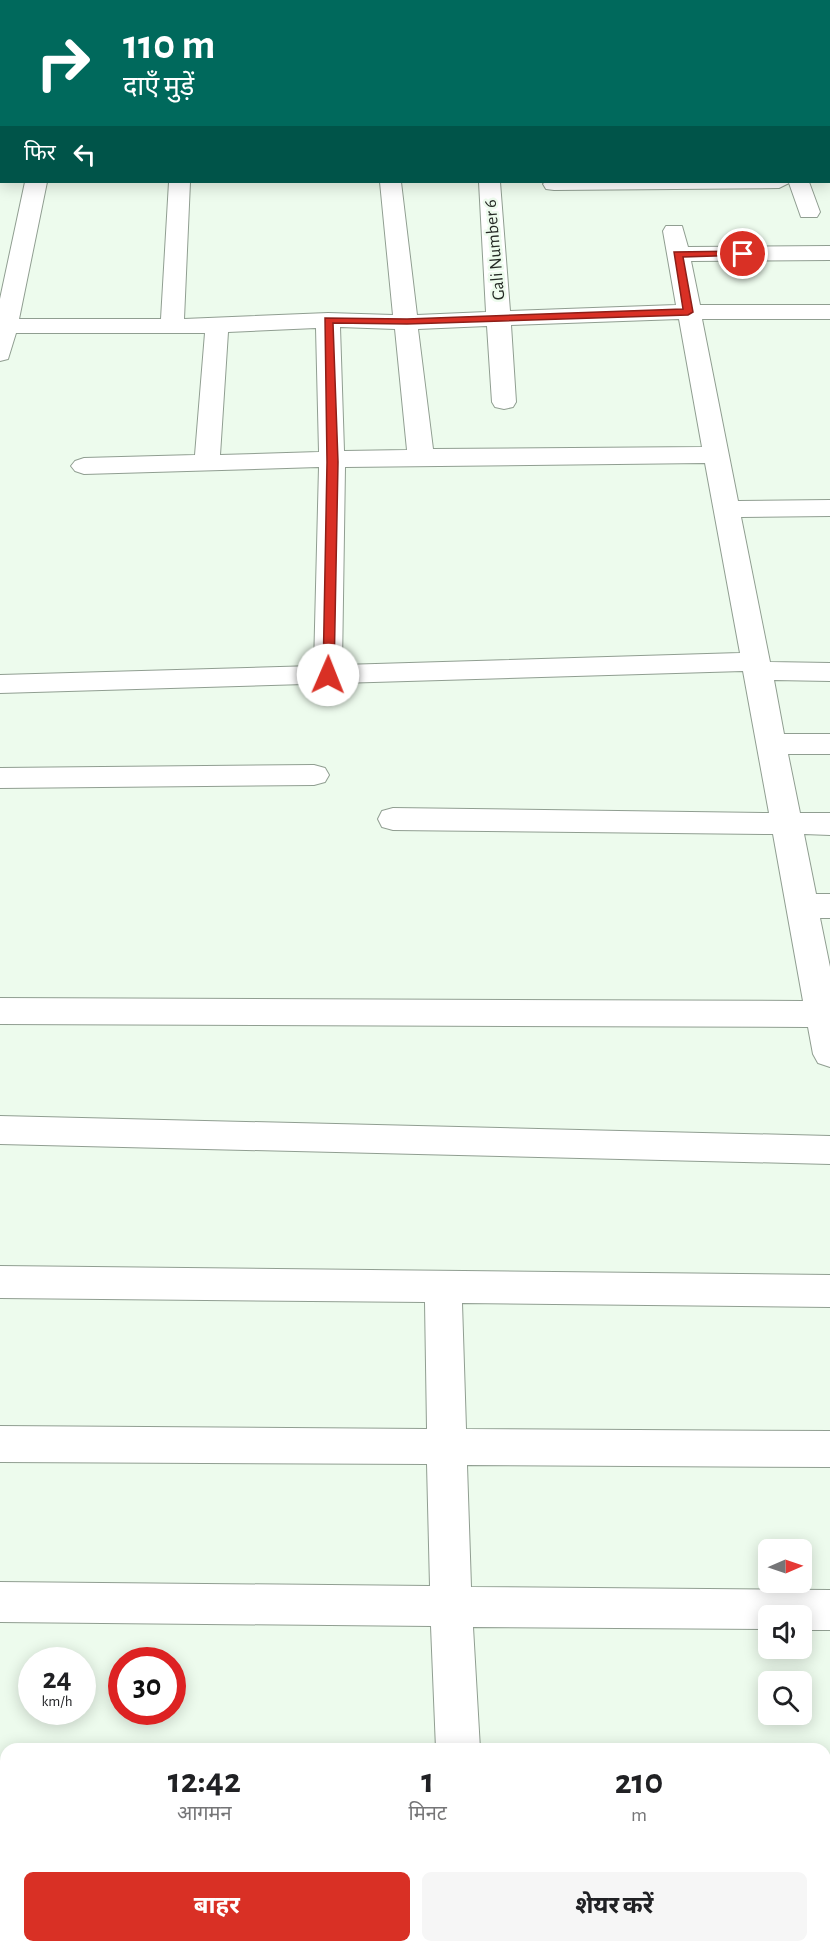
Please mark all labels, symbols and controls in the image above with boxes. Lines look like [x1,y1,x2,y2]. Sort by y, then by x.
icon: right [24,24,102,102]
text: 110 m [123,24,215,66]
text: दाएँ मुड़ें [123,73,194,100]
icon: left [68,138,101,171]
text: फिर [24,142,56,164]
street label: Gali Number 6 [482,199,508,301]
pin [717,228,768,279]
icon: arrive [726,237,759,270]
position arrow [296,643,360,707]
north arrow [758,1539,812,1593]
map controls [758,1539,812,1725]
button: sound [758,1605,812,1659]
speed limit sign: 30 [108,1647,186,1725]
text: 24 [42,1664,72,1694]
button: search [758,1671,812,1725]
text: km/h [42,1694,72,1709]
text: 12:42 [168,1763,241,1799]
text: 1 [421,1763,434,1799]
text: 210 [615,1764,663,1800]
text: आगमन [177,1804,232,1824]
text: मिनट [409,1804,447,1824]
text: m [631,1805,647,1825]
button: बाहर [24,1872,410,1941]
button: शेयर करें [422,1872,807,1941]

